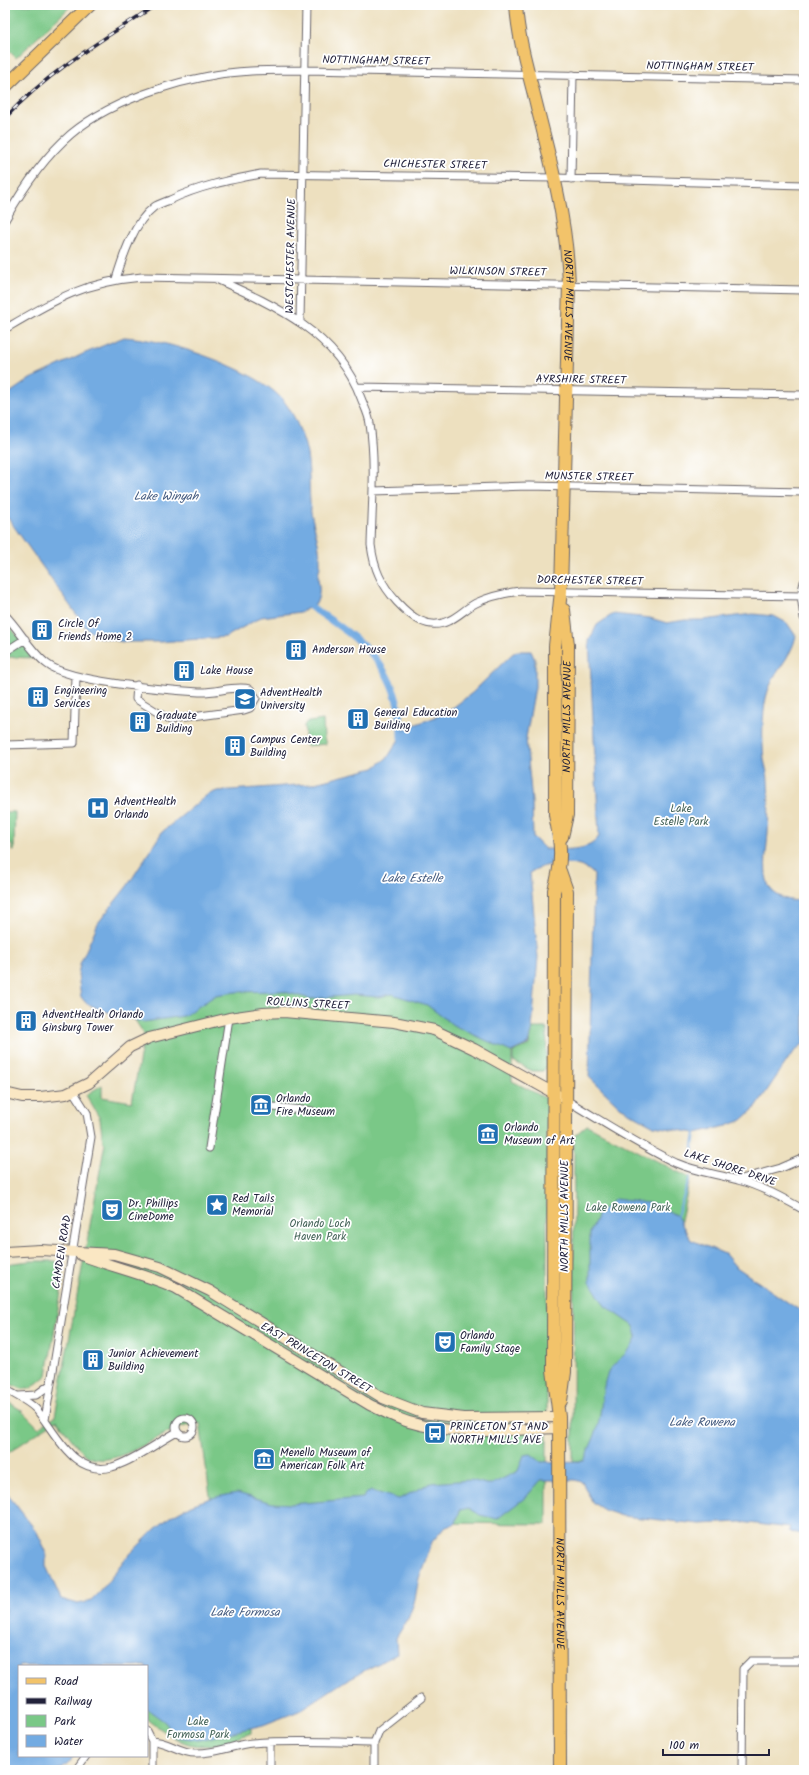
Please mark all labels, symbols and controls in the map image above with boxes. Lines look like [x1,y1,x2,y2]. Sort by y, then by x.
street label: NOTTINGHAM STREET [322,51,431,71]
street label: NOTTINGHAM STREET [646,57,755,77]
street label: CHICHESTER STREET [383,155,488,175]
street label: WESTCHESTER AVENUE [281,197,301,314]
street label: NORTH MILLS AVENUE [558,249,578,362]
street label: WILKINSON STREET [449,262,548,282]
street label: AYRSHIRE STREET [536,370,627,390]
street label: MUNSTER STREET [545,467,635,487]
water label: Lake Winyah [134,487,200,506]
street label: DORCHESTER STREET [537,571,645,591]
place label: Circle Of Friends Home 2 [58,615,132,646]
building icon: Circle Of Friends Home 2 [29,617,55,643]
building icon: Anderson House [283,637,309,663]
place label: Anderson House [312,641,386,659]
building icon: Lake House [171,658,197,684]
street label: NORTH MILLS AVENUE [558,660,577,773]
place label: Lake House [200,662,253,680]
place label: Engineering Services [54,682,107,713]
building icon: Engineering Services [25,684,51,710]
place label: AdventHealth University [260,684,322,715]
school or university icon: AdventHealth University [232,686,258,712]
place label: General Education Building [374,704,458,735]
building icon: General Education Building [345,706,371,732]
place label: Graduate Building [156,707,197,738]
building icon: Graduate Building [127,709,153,735]
place label: Campus Center Building [250,731,322,762]
building icon: Campus Center Building [222,733,248,759]
place label: AdventHealth Orlando [114,793,176,824]
hospital icon: AdventHealth Orlando [85,795,111,821]
park label: Lake Estelle Park [653,800,709,831]
water label: Lake Estelle [381,869,444,888]
street label: ROLLINS STREET [266,993,351,1015]
place label: AdventHealth Orlando Ginsburg Tower [42,1006,143,1037]
building icon: AdventHealth Orlando Ginsburg Tower [13,1008,39,1034]
place label: Orlando Fire Museum [276,1090,335,1121]
museum icon: Orlando Fire Museum [248,1092,274,1118]
place label: Orlando Museum of Art [504,1119,575,1150]
museum icon: Orlando Museum of Art [475,1121,501,1147]
street label: LAKE SHORE DRIVE [681,1145,779,1192]
street label: NORTH MILLS AVENUE [556,1159,574,1272]
place label: Red Tails Memorial [232,1190,275,1221]
place icon: Red Tails Memorial [204,1192,230,1218]
place label: Dr. Phillips CineDome [128,1195,179,1226]
theatre icon: Dr. Phillips CineDome [99,1197,125,1223]
park label: Lake Rowena Park [586,1199,671,1217]
street label: CAMDEN ROAD [47,1214,77,1290]
park label: Orlando Loch Haven Park [290,1215,350,1246]
street label: EAST PRINCETON STREET [257,1318,376,1399]
place label: Orlando Family Stage [460,1327,520,1358]
theatre icon: Orlando Family Stage [432,1329,458,1355]
place label: Junior Achievement Building [108,1345,199,1376]
building icon: Junior Achievement Building [80,1347,106,1373]
water label: Lake Rowena [669,1413,736,1432]
place label: PRINCETON ST AND NORTH MILLS AVE [450,1418,548,1449]
bus stop icon: PRINCETON ST AND NORTH MILLS AVE [422,1420,448,1446]
place label: Menello Museum of American Folk Art [280,1444,372,1475]
museum icon: Menello Museum of American Folk Art [251,1446,277,1472]
street label: NORTH MILLS AVENUE [550,1537,569,1650]
water label: Lake Formosa [210,1603,281,1622]
legend [18,1665,148,1757]
text: Road [54,1672,79,1691]
text: Railway [54,1692,92,1711]
text: Park [54,1712,76,1731]
park label: Lake Formosa Park [167,1713,230,1744]
scale bar [663,1731,769,1757]
text: Water [54,1732,84,1751]
text: 100 m [669,1736,700,1755]

